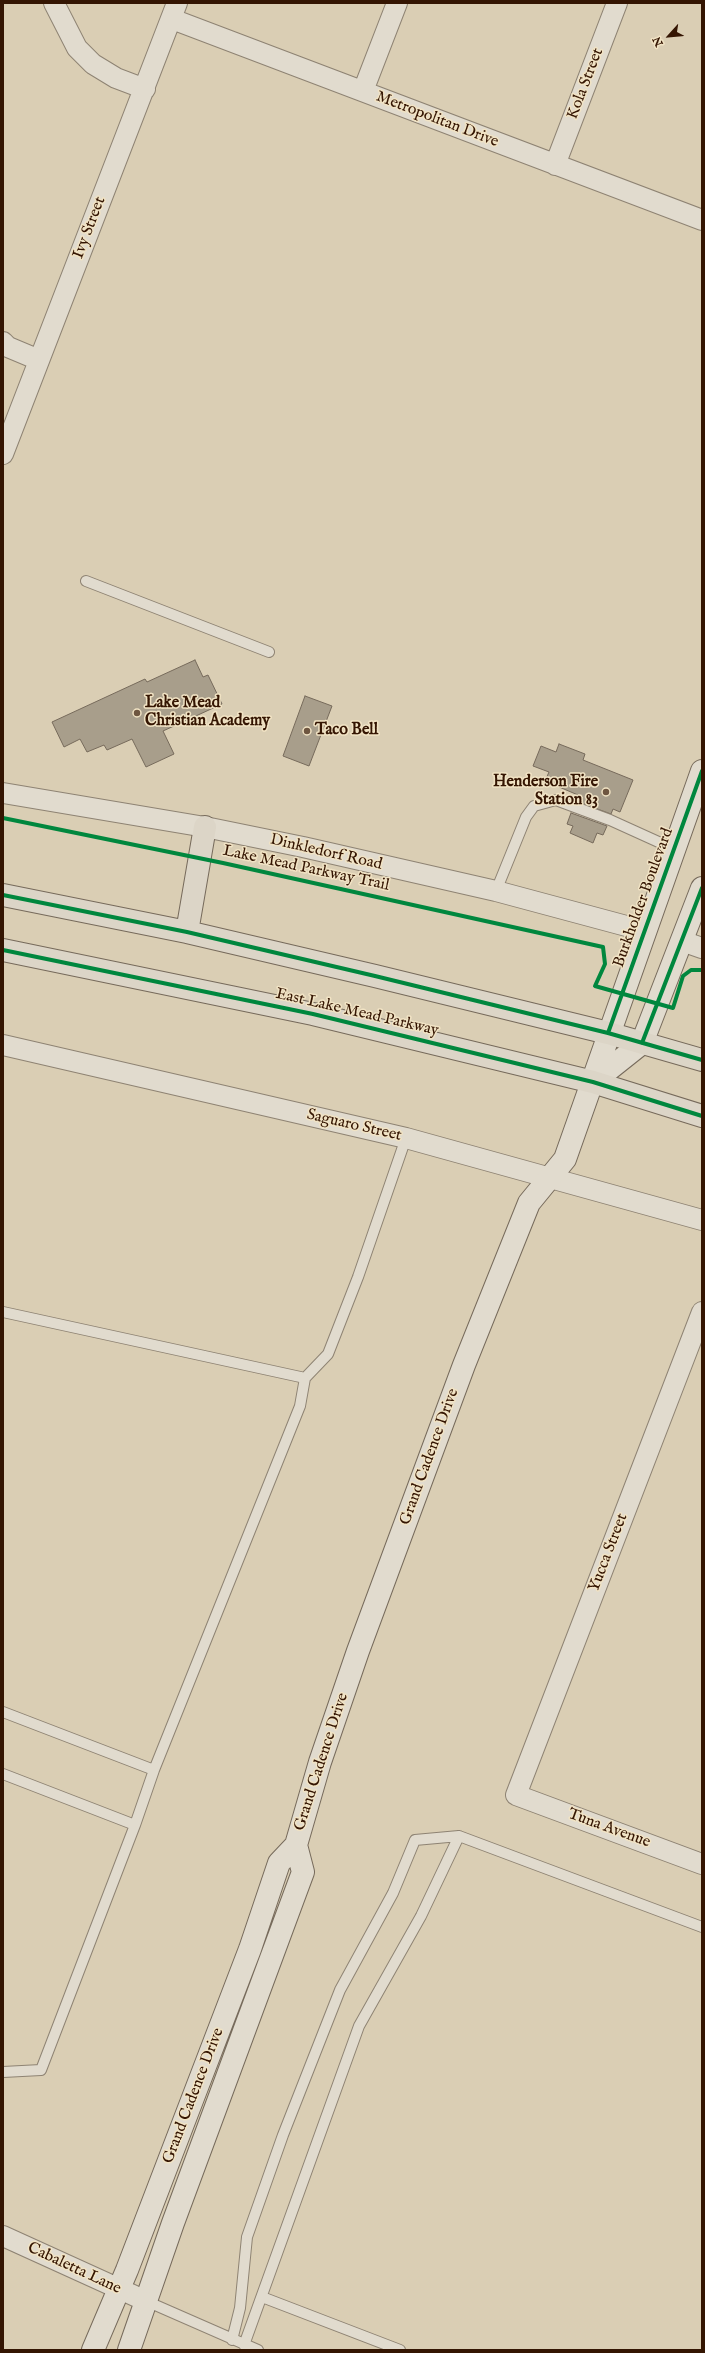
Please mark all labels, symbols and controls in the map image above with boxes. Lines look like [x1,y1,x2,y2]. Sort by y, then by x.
north arrow [649,16,689,56]
text: N [650,34,667,49]
street label: Kola Street [564,46,608,122]
street label: Metropolitan Drive [373,88,501,152]
street label: Ivy Street [69,194,111,262]
place label: Lake Mead Christian Academy [145,694,270,732]
marker: Lake Mead Christian Academy [132,708,142,718]
place label: Taco Bell [315,721,378,741]
marker: Taco Bell [302,726,312,736]
place label: Henderson Fire Station 83 [493,773,598,811]
marker: Henderson Fire Station 83 [601,787,611,797]
street label: Burkholder Boulevard [610,826,678,970]
street label: Dinkledorf Road [268,831,384,875]
street label: Lake Mead Parkway Trail [221,842,391,896]
street label: East Lake Mead Parkway [274,985,440,1041]
street label: Saguaro Street [305,1106,403,1146]
street label: Grand Cadence Drive [396,1386,464,1528]
street label: Yucca Street [585,1511,633,1595]
street label: Grand Cadence Drive [291,1691,353,1833]
street label: Tuna Avenue [565,1805,653,1853]
street label: Grand Cadence Drive [159,2025,229,2167]
street label: Cabaletta Lane [24,2239,124,2299]

